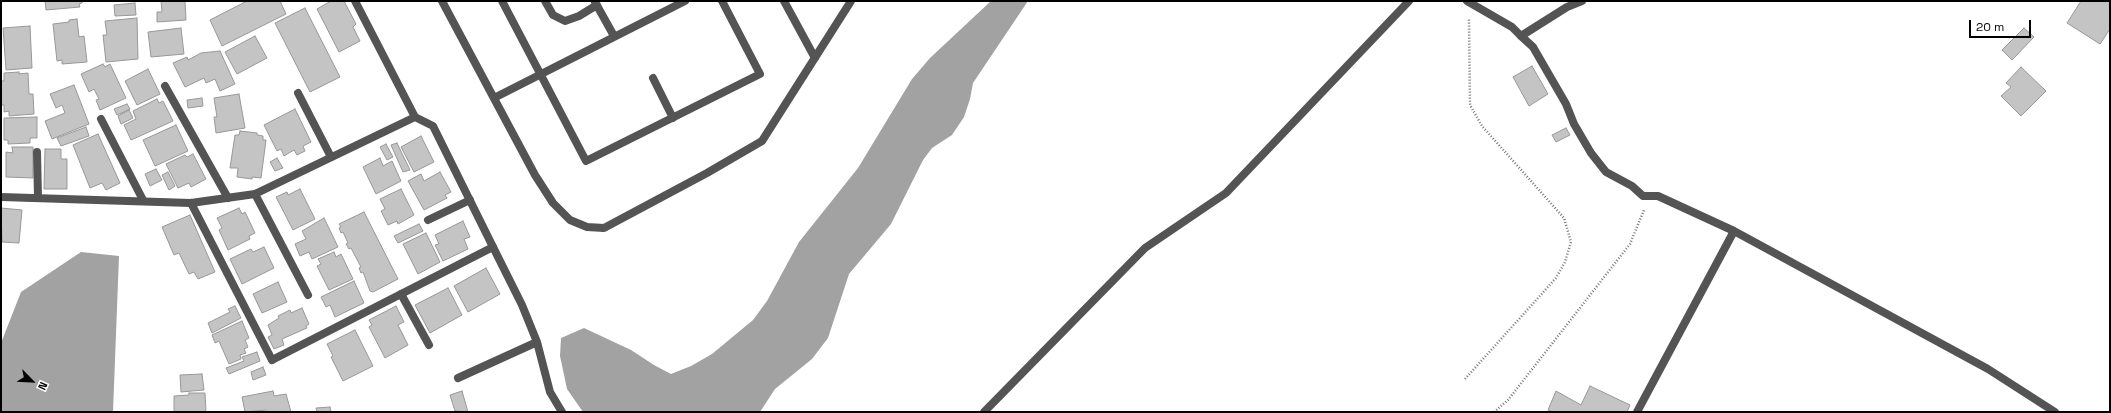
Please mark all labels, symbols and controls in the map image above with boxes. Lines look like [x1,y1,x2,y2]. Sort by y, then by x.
scale bar [1971,12,2033,38]
text: 20 m [1976,19,2004,35]
north arrow [12,361,52,401]
text: N [35,380,51,392]

